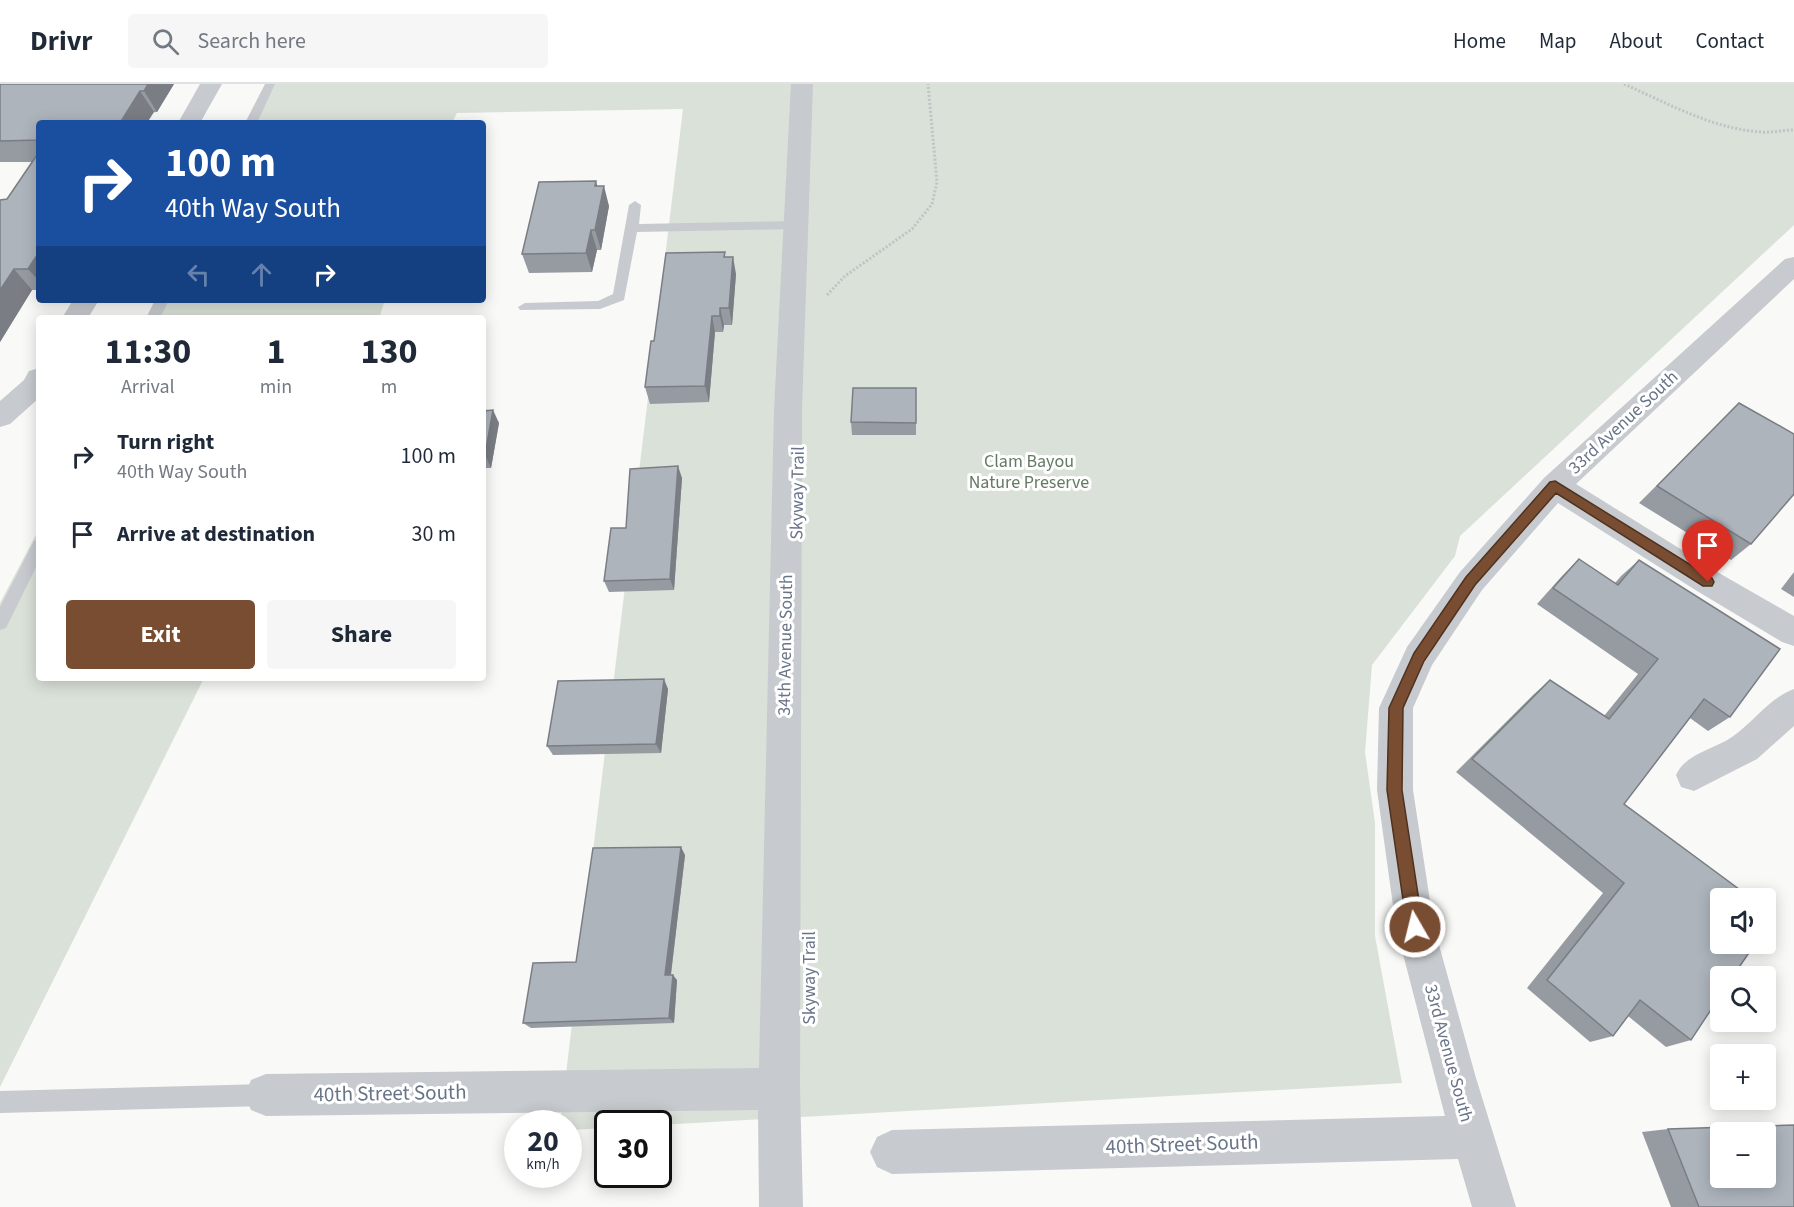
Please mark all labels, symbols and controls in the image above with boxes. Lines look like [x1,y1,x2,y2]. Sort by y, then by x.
search box [128,14,548,68]
text: Drivr [30,21,92,61]
icon: search [149,25,182,58]
text: Search here [197,25,306,57]
text: Home [1453,26,1506,56]
text: Map [1539,26,1577,56]
text: About [1610,26,1662,56]
text: Contact [1695,26,1764,56]
text: 100 m [165,133,276,193]
icon: right [66,144,144,222]
text: 40th Way South [165,189,341,228]
icon: left [182,258,215,291]
icon: ahead [245,258,278,291]
icon: right [308,258,341,291]
text: 11:30 [104,326,191,377]
text: 1 [266,326,285,377]
text: 130 [361,326,418,377]
street label: 33rd Avenue South [1563,365,1684,480]
text: Arrival [121,373,175,401]
text: min [260,373,292,401]
text: m [381,373,397,401]
text: Turn right [117,426,214,458]
icon: right [66,440,99,473]
text: 100 m [401,440,456,472]
street label: Skyway Trail [784,446,811,540]
park label: Clam Bayou Nature Preserve [969,449,1089,495]
text: 40th Way South [117,458,247,486]
icon: arrive [66,518,99,551]
text: Arrive at destination [117,518,315,550]
text: 30 m [411,518,456,550]
pin [1682,520,1733,582]
icon: arrive [1691,529,1724,562]
street label: 34th Avenue South [772,574,799,716]
button: Exit [66,600,255,669]
button: Share [267,600,456,669]
map controls [1710,888,1776,1188]
button: sound [1710,888,1776,954]
position arrow [1383,895,1447,959]
street label: Skyway Trail [797,931,822,1025]
button: search [1710,966,1776,1032]
street label: 33rd Avenue South [1418,981,1479,1125]
button: + [1710,1044,1776,1110]
street label: 40th Street South [313,1077,467,1109]
speed limit sign: 30 [594,1110,672,1188]
text: 20 [527,1120,559,1163]
button: − [1710,1122,1776,1188]
street label: 40th Street South [1105,1126,1259,1162]
text: km/h [526,1154,560,1175]

